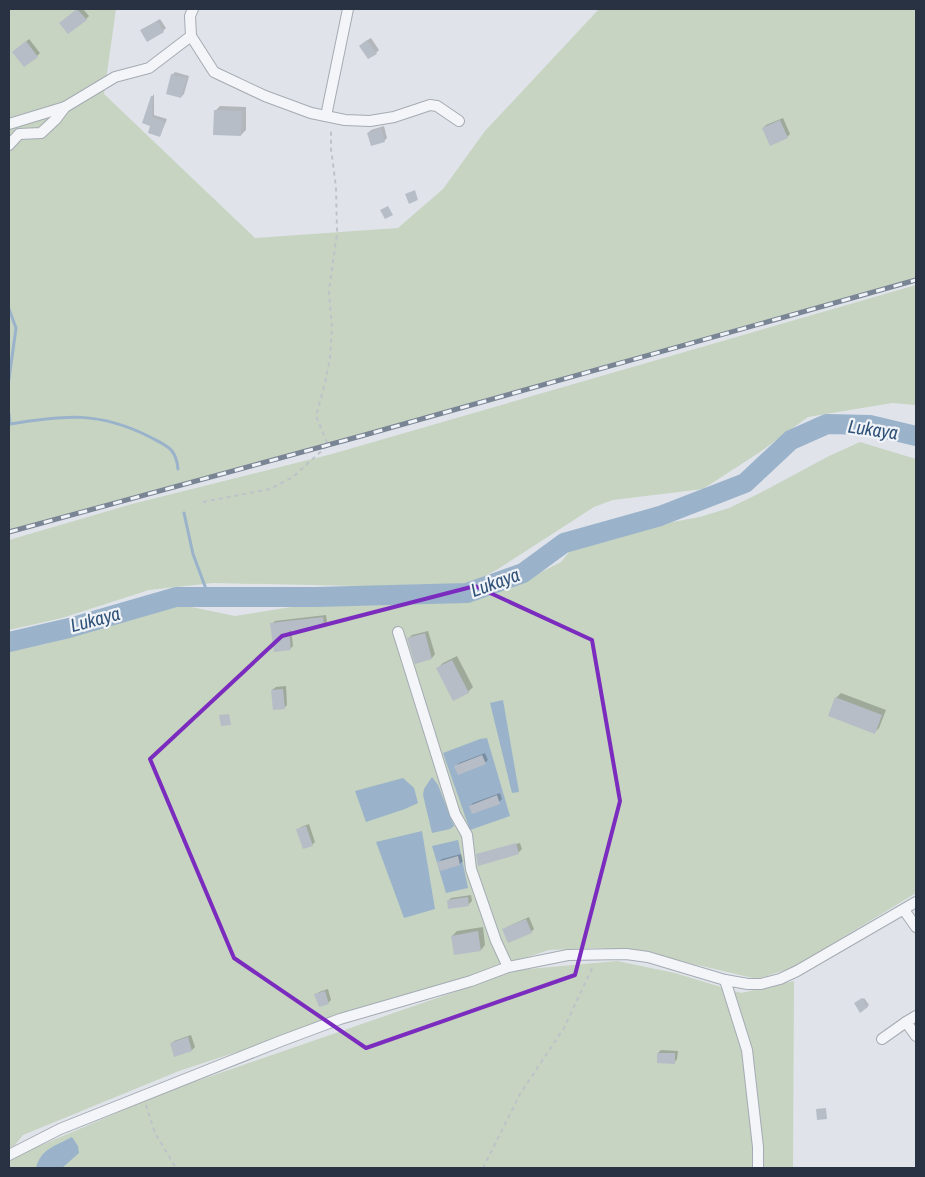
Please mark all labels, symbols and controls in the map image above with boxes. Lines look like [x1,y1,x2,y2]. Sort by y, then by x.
water label: Lukaya [846,413,900,445]
water label: Lukaya [467,561,523,603]
water label: Lukaya [67,600,123,638]

